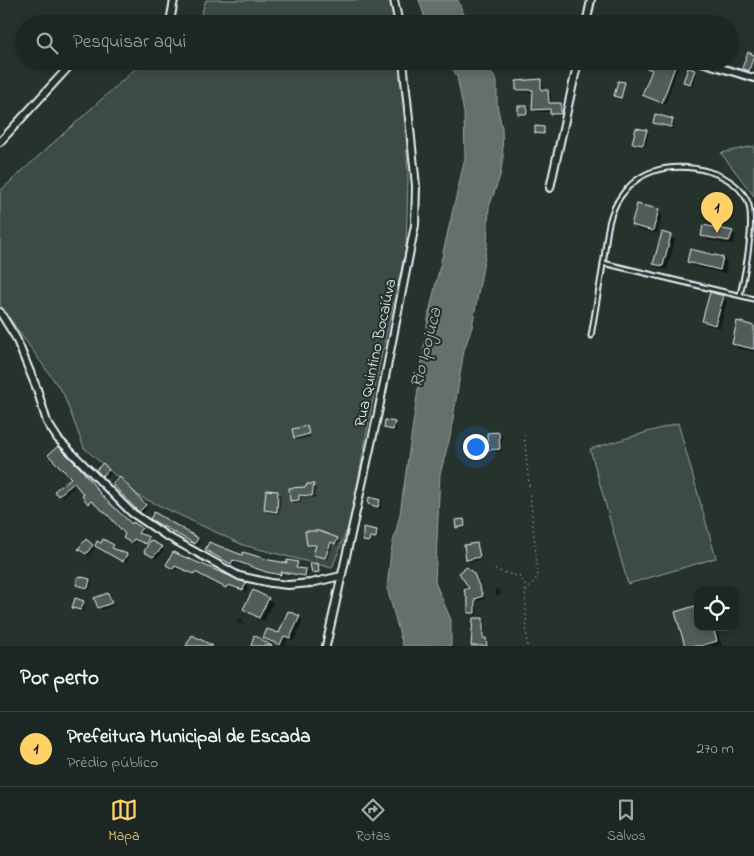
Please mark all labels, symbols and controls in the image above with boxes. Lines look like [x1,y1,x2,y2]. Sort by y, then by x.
search box [15,15,739,70]
icon: search [33,29,61,57]
text: Pesquisar aqui [73,29,186,56]
pin: 1 [701,192,733,233]
street label: Rua Quintino Bocaiúva [349,277,403,429]
water label: Rio Ipojuca [405,305,450,391]
your location [463,434,489,460]
map controls [694,586,739,631]
button: locate [694,586,739,631]
text: Por perto [20,664,99,694]
text: Prefeitura Municipal de Escada [67,724,310,751]
text: 1 [33,737,39,761]
text: 270 m [696,737,734,761]
text: Prédio público [67,751,158,775]
tab: Mapa [108,796,140,847]
tab: Rotas [356,796,390,847]
tab: Salvos [607,796,646,847]

